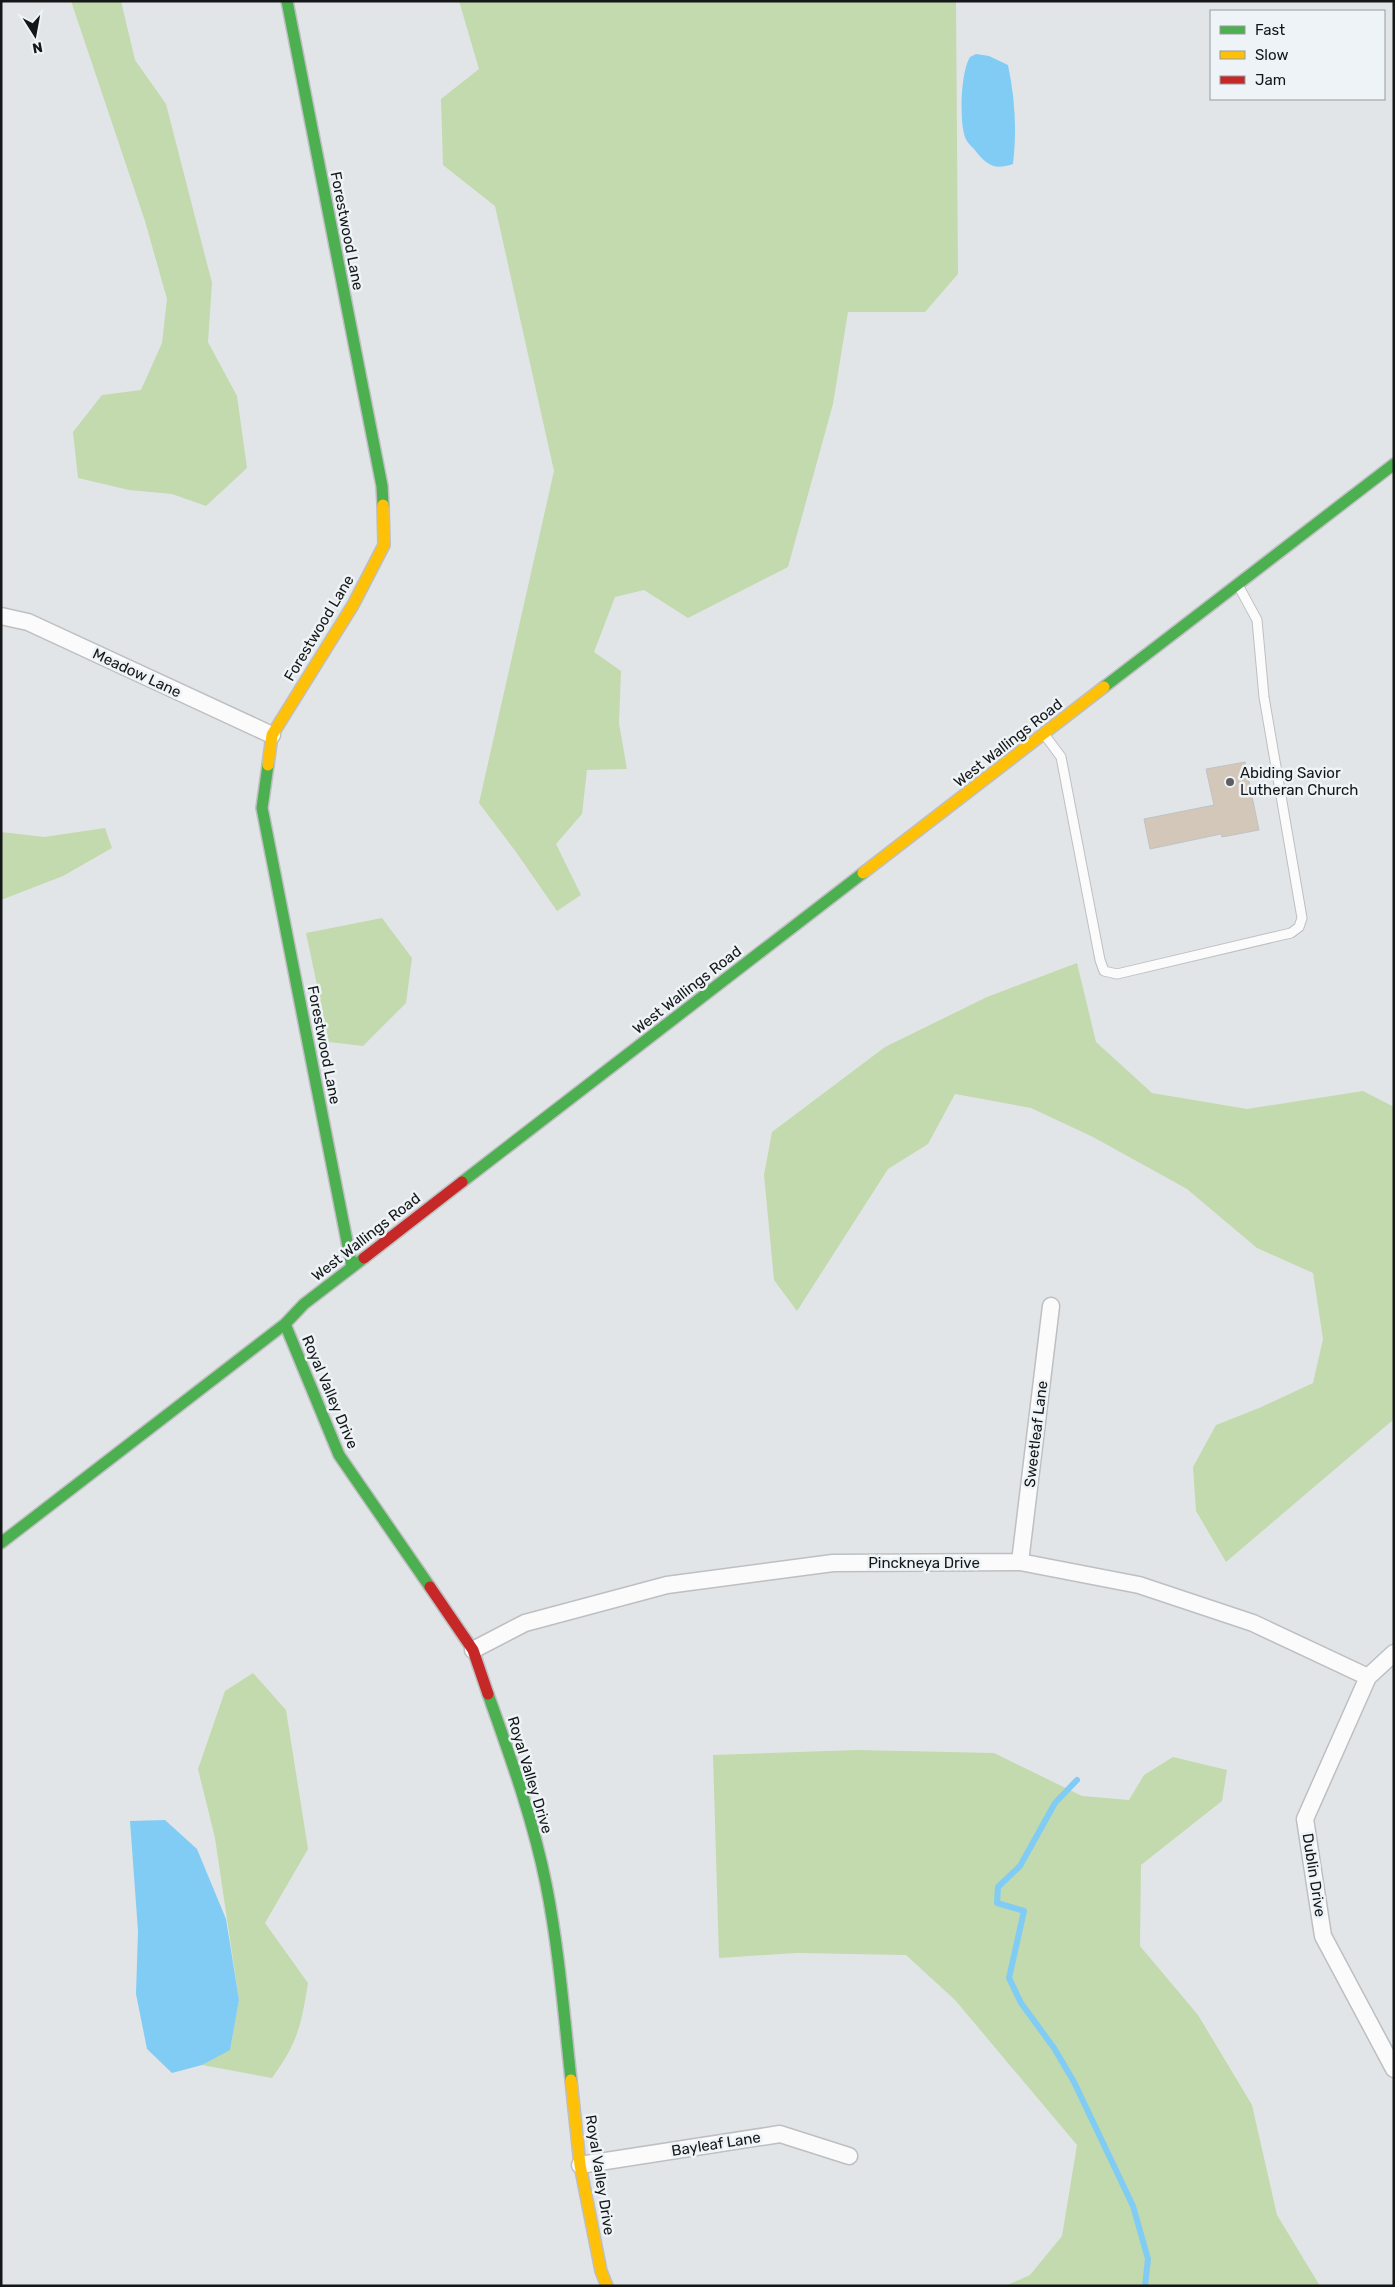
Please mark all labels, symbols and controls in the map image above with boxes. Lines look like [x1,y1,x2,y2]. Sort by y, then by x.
north arrow [10,10,60,60]
legend [1210,10,1385,100]
text: Fast [1255,21,1285,39]
text: N [31,38,44,57]
text: Slow [1255,46,1288,64]
text: Jam [1255,71,1286,89]
street label: Forestwood Lane [327,170,367,292]
street label: Forestwood Lane [280,572,358,684]
street label: Meadow Lane [90,645,184,701]
street label: West Wallings Road [950,695,1066,791]
place label: Abiding Savior Lutheran Church [1240,764,1358,799]
marker: Abiding Savior Lutheran Church [1224,776,1236,788]
street label: West Wallings Road [629,942,745,1038]
street label: Forestwood Lane [304,984,344,1106]
street label: West Wallings Road [308,1189,424,1285]
street label: Royal Valley Drive [298,1333,362,1451]
street label: Sweetleaf Lane [1021,1380,1051,1488]
street label: Pinckneya Drive [868,1554,980,1572]
street label: Royal Valley Drive [504,1714,556,1836]
street label: Dublin Drive [1299,1832,1329,1918]
street label: Royal Valley Drive [582,2114,618,2236]
street label: Bayleaf Lane [670,2128,762,2160]

